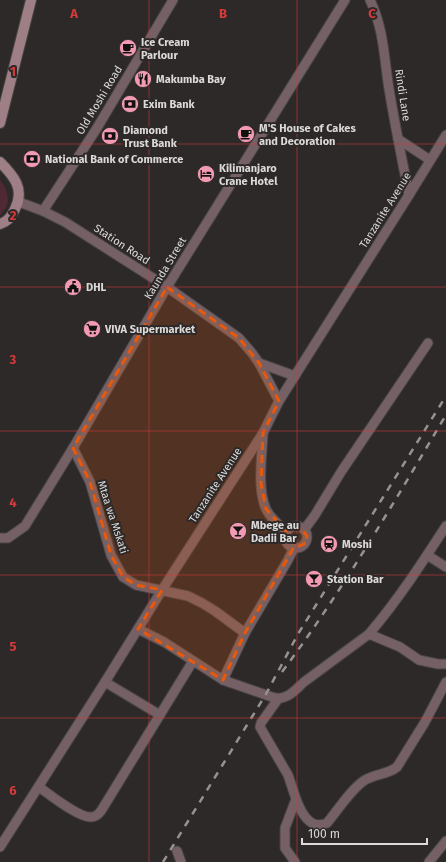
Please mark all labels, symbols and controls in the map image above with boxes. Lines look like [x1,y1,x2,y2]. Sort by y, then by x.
text: A [69,6,78,21]
text: B [219,6,227,21]
text: C [368,6,376,21]
place label: Ice Cream Parlour [141,36,190,62]
cafe icon: Ice Cream Parlour [118,38,138,58]
street label: Old Moshi Road [74,63,125,137]
text: 1 [10,64,16,79]
street label: Rindi Lane [392,68,413,122]
restaurant icon: Makumba Bay [133,69,153,89]
place label: Makumba Bay [156,73,226,86]
bank icon: Exim Bank [120,94,140,114]
place label: Exim Bank [143,98,196,111]
place label: M'S House of Cakes and Decoration [259,122,356,148]
place label: Diamond Trust Bank [123,124,178,150]
cafe icon: M'S House of Cakes and Decoration [236,124,256,144]
bank icon: Diamond Trust Bank [100,126,120,146]
bank icon: National Bank of Commerce [22,149,42,169]
place label: National Bank of Commerce [45,153,183,166]
place label: Kilimanjaro Crane Hotel [219,162,278,188]
hotel icon: Kilimanjaro Crane Hotel [196,164,216,184]
street label: Tanzanite Avenue [357,170,414,251]
text: 2 [10,208,17,223]
street label: Station Road [91,222,152,267]
street label: Kaunda Street [142,235,189,302]
public building icon: DHL [63,277,83,297]
place label: DHL [86,281,106,294]
supermarket icon: VIVA Supermarket [82,319,102,339]
place label: VIVA Supermarket [104,323,196,336]
text: 3 [9,352,17,367]
street label: Tanzanite Avenue [186,445,245,525]
street label: Mtaa wa Mskati [95,479,130,555]
text: 4 [9,495,17,510]
place label: Mbege au Dadii Bar [251,519,299,545]
bar icon: Mbege au Dadii Bar [228,521,248,541]
station icon: Moshi [319,534,339,554]
place label: Moshi [342,538,372,551]
bar icon: Station Bar [304,569,324,589]
place label: Station Bar [327,573,384,586]
text: 5 [10,639,17,654]
text: 6 [9,783,17,798]
scale bar [302,820,427,846]
text: 100 m [308,827,340,841]

